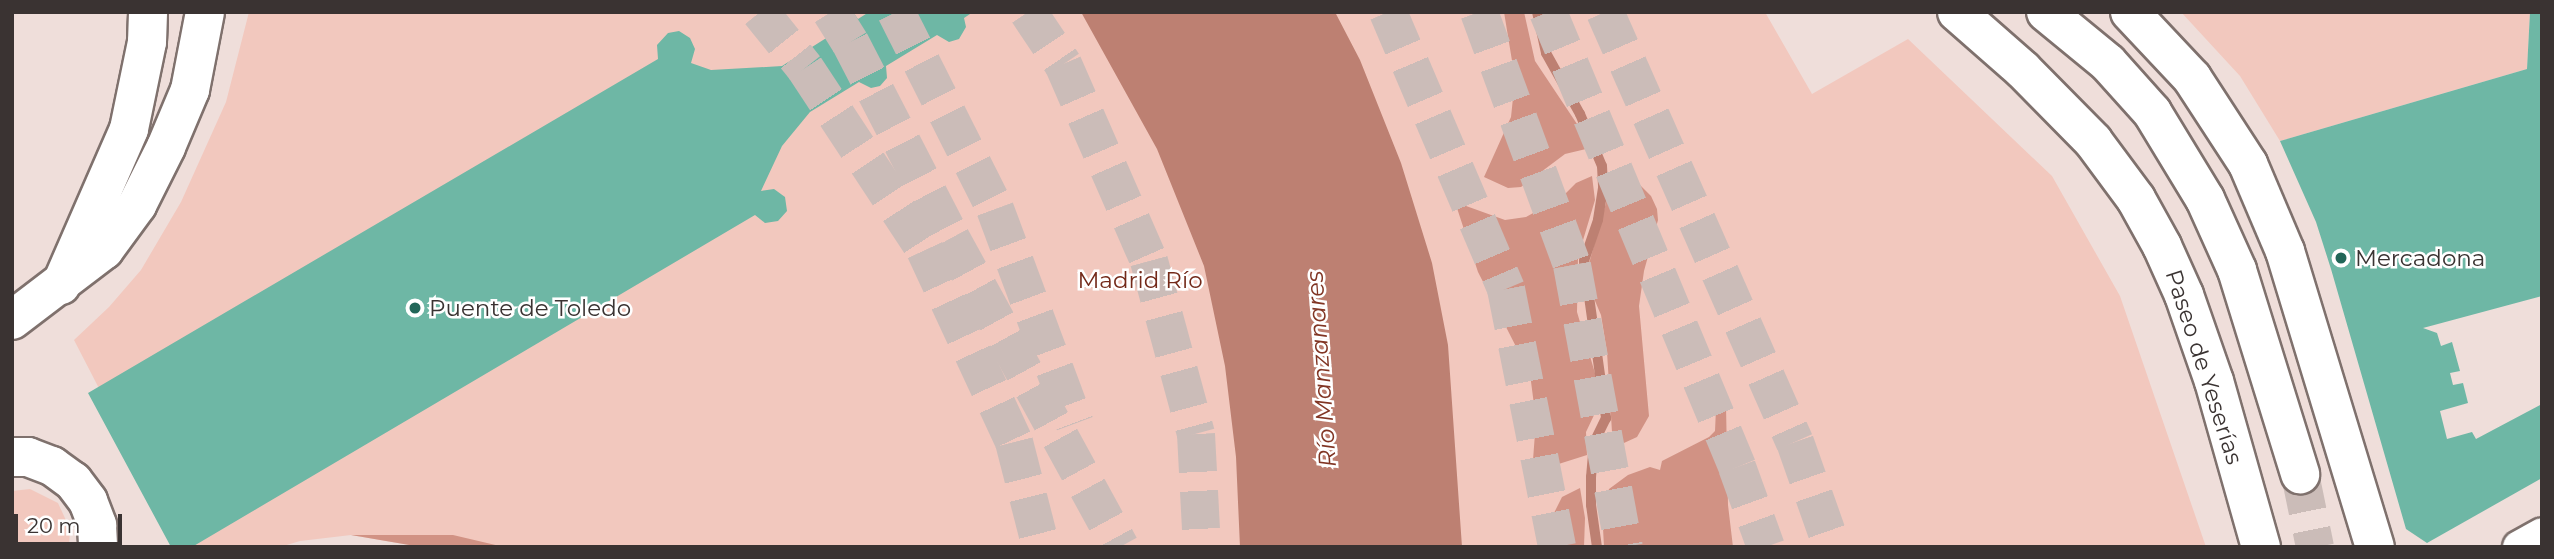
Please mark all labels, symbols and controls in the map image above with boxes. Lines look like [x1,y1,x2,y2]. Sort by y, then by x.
place label: Mercadona [2355,244,2485,272]
marker: Mercadona [2333,250,2349,266]
park label: Madrid Río [1077,266,1203,294]
street label: Paseo de Yeserías [2159,266,2249,468]
water label: Río Manzanares [1300,270,1342,468]
place label: Puente de Toledo [429,294,631,322]
marker: Puente de Toledo [407,300,423,316]
scale bar [18,500,126,544]
text: 20 m [27,513,81,538]

